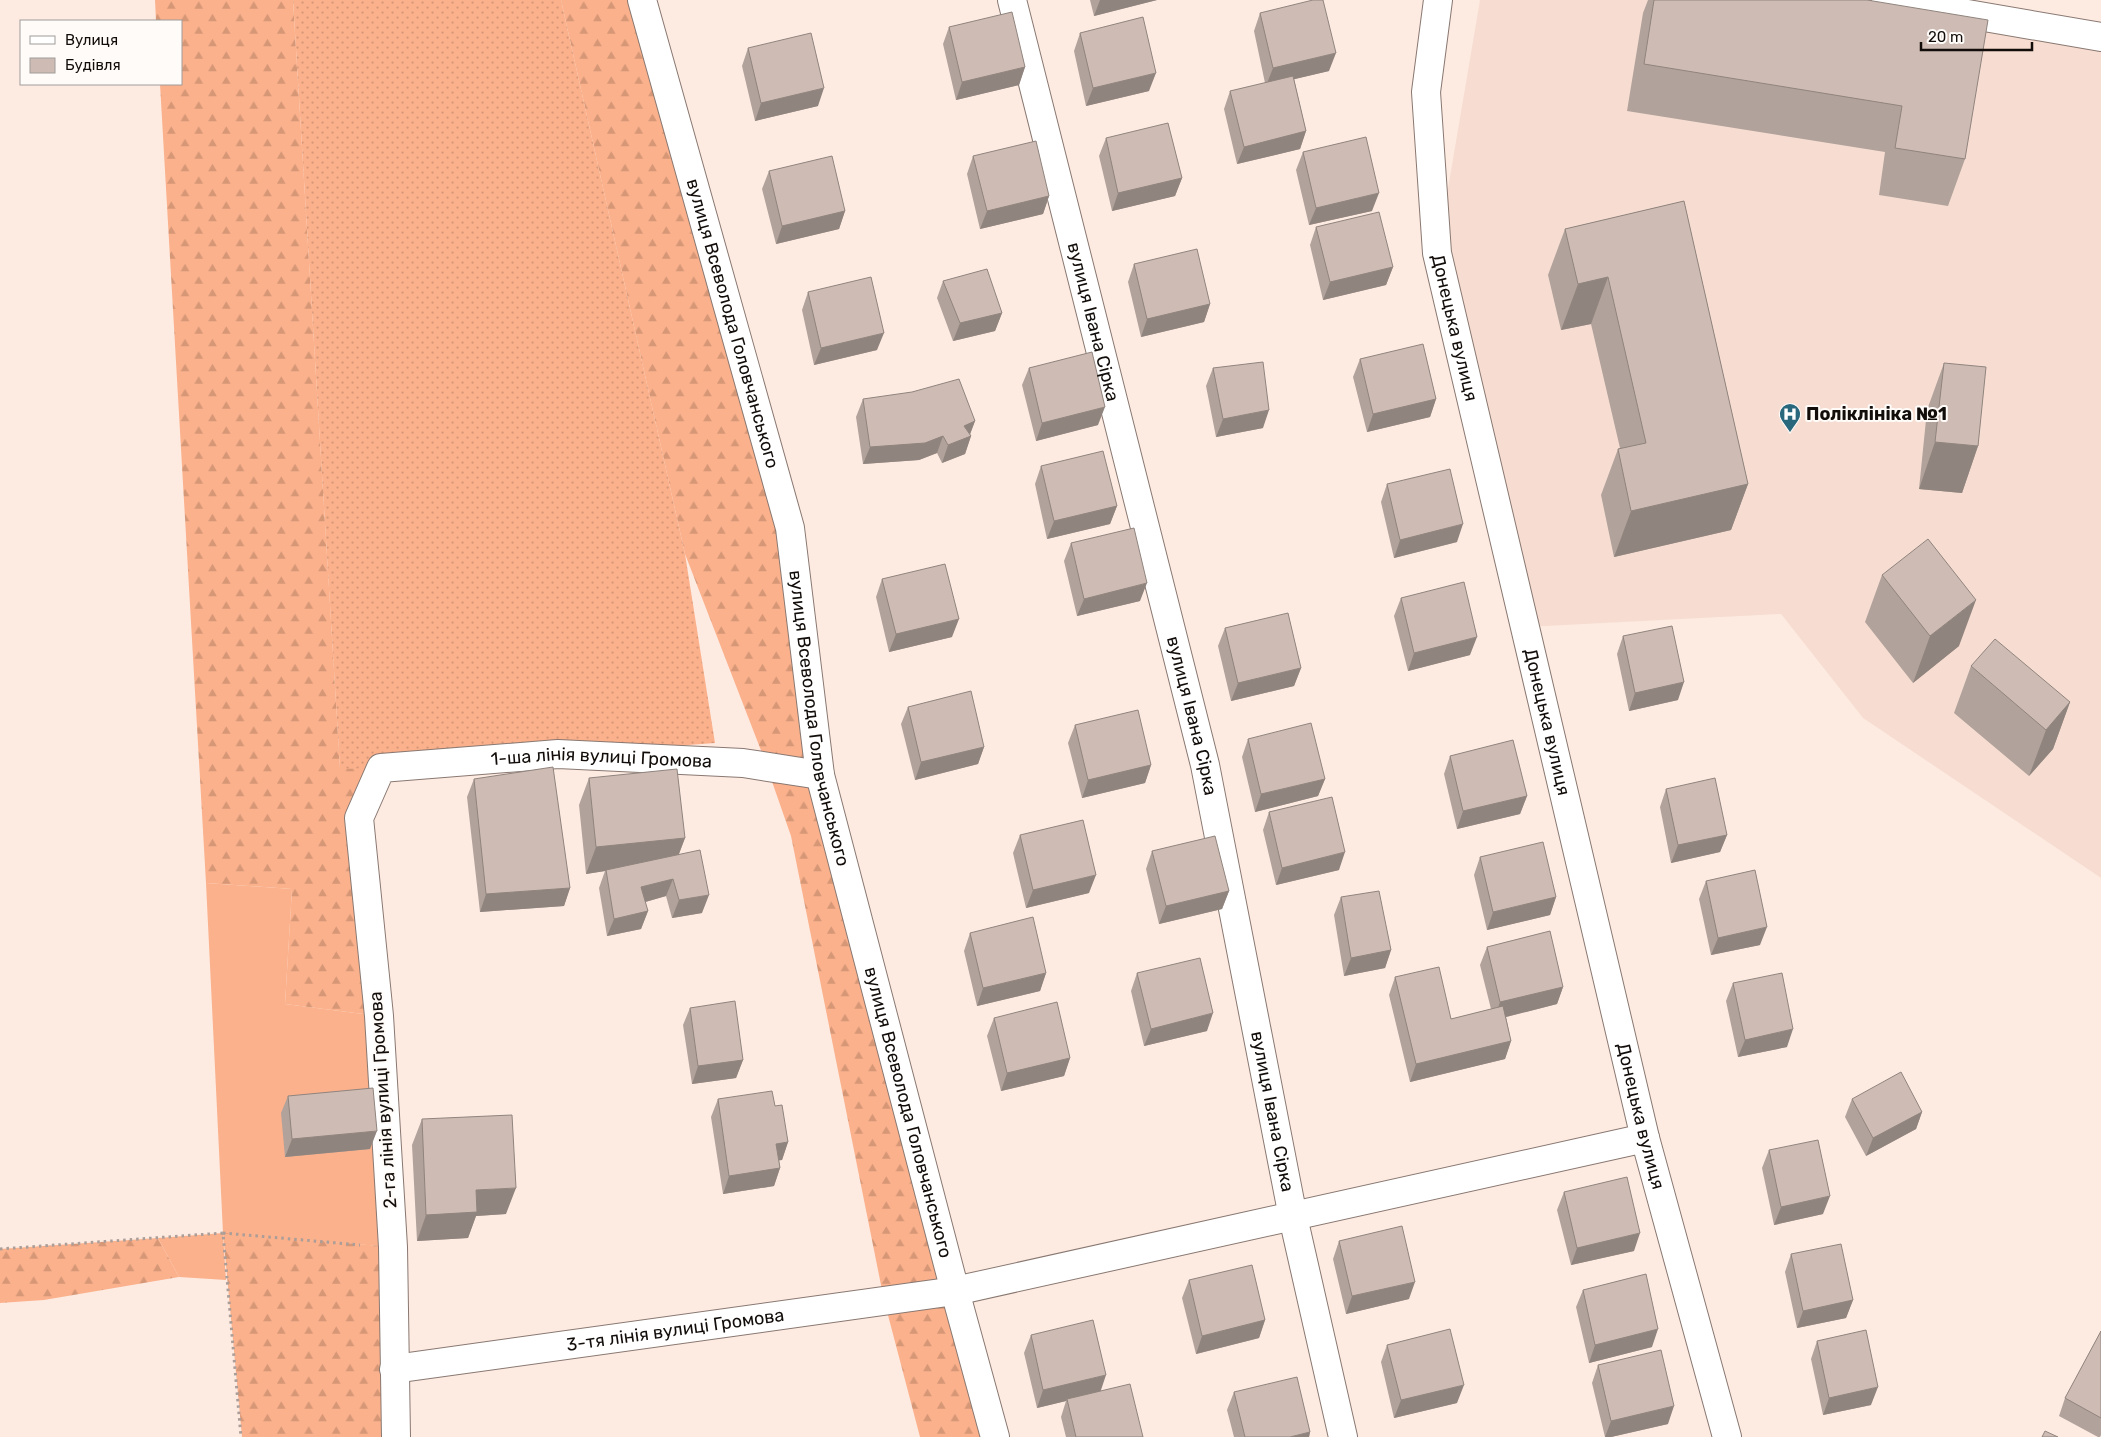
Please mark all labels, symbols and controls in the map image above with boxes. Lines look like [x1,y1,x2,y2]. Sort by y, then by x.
legend [20,20,182,85]
scale bar [1921,20,2032,52]
text: 20 m [1928,28,1963,46]
text: Вулиця [65,31,118,49]
text: Будівля [65,56,121,74]
street label: вулиця Всеволода Головчанського [682,176,784,471]
street label: вулиця Івана Сірка [1063,240,1124,404]
street label: Донецька вулиця [1427,252,1482,403]
hospital icon: Поліклініка №1 [1778,402,1802,433]
place label: Поліклініка №1 [1806,403,1947,425]
street label: вулиця Всеволода Головчанського [784,569,854,869]
street label: вулиця Івана Сірка [1162,634,1222,797]
street label: Донецька вулиця [1519,646,1575,798]
street label: 1-ша лінія вулиці Громова [490,743,713,772]
street label: вулиця Всеволода Головчанського [860,965,957,1260]
street label: 2-га лінія вулиці Громова [364,991,402,1209]
street label: вулиця Івана Сірка [1246,1029,1299,1194]
street label: Донецька вулиця [1612,1041,1670,1192]
street label: 3-тя лінія вулиці Громова [565,1304,786,1356]

